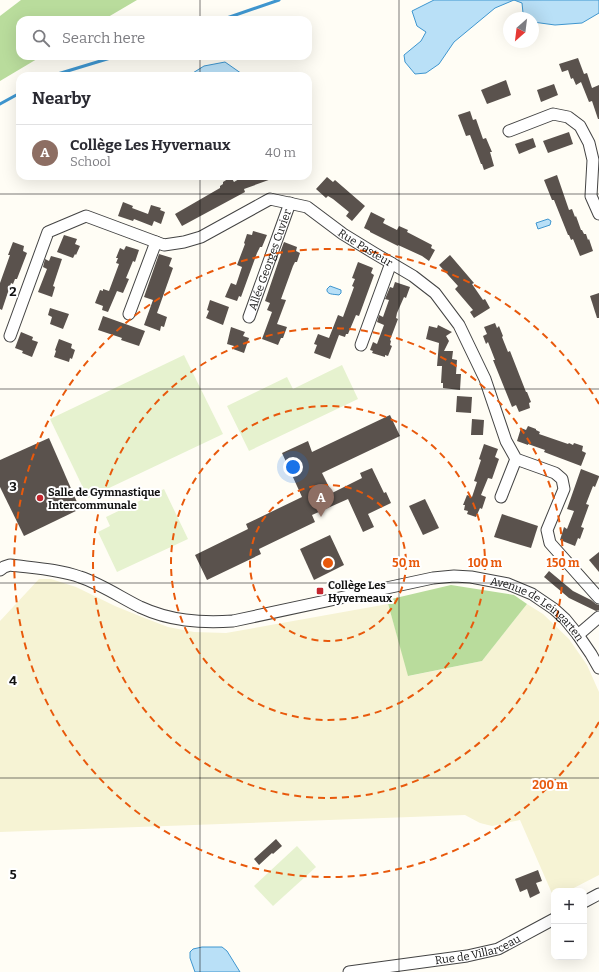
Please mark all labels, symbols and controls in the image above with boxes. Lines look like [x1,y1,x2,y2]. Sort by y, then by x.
north arrow [503,12,539,48]
search box [16,16,312,60]
icon: search [30,27,52,49]
text: Search here [62,29,145,47]
text: Nearby [32,88,91,109]
text: Collège Les Hyvernaux [70,136,231,154]
text: A [40,145,50,160]
text: 40 m [265,145,296,160]
text: School [70,154,111,169]
street label: Allée Georges Cuvier [246,207,294,312]
street label: Rue Pasteur [336,226,395,269]
text: 2 [9,284,17,299]
your location [283,457,303,477]
text: 3 [9,479,17,494]
pin: A [308,484,334,517]
place label: Salle de Gymnastique Intercommunale [48,486,160,512]
marker: Salle de Gymnastique Intercommunale [35,493,45,503]
centre of rings [321,556,335,570]
text: 50 m [392,556,420,570]
text: 100 m [468,556,503,570]
text: 150 m [547,556,580,570]
street label: Avenue de Leingarten [489,574,587,643]
place label: Collège Les Hyverneaux [328,579,393,605]
marker: Collège Les Hyverneaux [315,586,325,596]
text: 4 [9,673,17,688]
text: 200 m [532,778,568,792]
text: 5 [9,867,17,882]
map controls [551,888,587,960]
button: + [551,888,587,924]
button: − [551,924,587,960]
street label: Rue de Villarceau [434,932,523,967]

